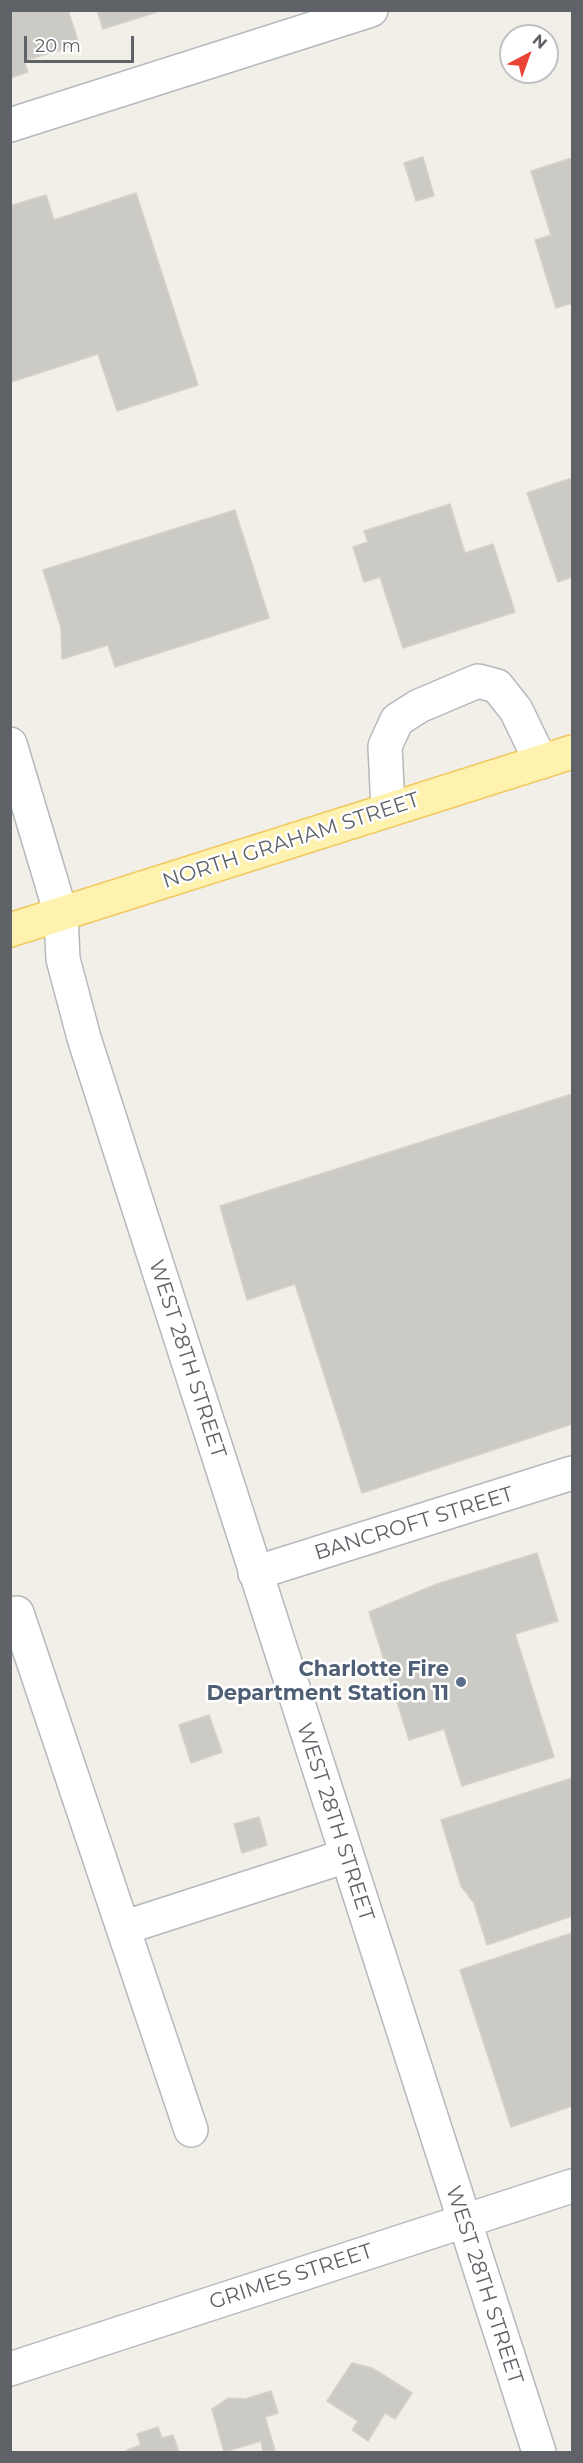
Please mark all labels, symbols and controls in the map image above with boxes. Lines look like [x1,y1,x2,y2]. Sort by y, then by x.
scale bar [27,24,136,62]
north arrow [499,24,559,84]
text: N [529,30,551,53]
text: 20 m [35,35,81,57]
street label: NORTH GRAHAM STREET [159,788,423,894]
street label: WEST 28TH STREET [143,1257,231,1461]
street label: BANCROFT STREET [312,1482,516,1566]
place label: Charlotte Fire Department Station 11 [206,1657,449,1707]
marker: Charlotte Fire Department Station 11 [454,1675,468,1689]
street label: WEST 28TH STREET [291,1720,379,1924]
street label: WEST 28TH STREET [440,2183,528,2387]
street label: GRIMES STREET [206,2239,376,2315]

